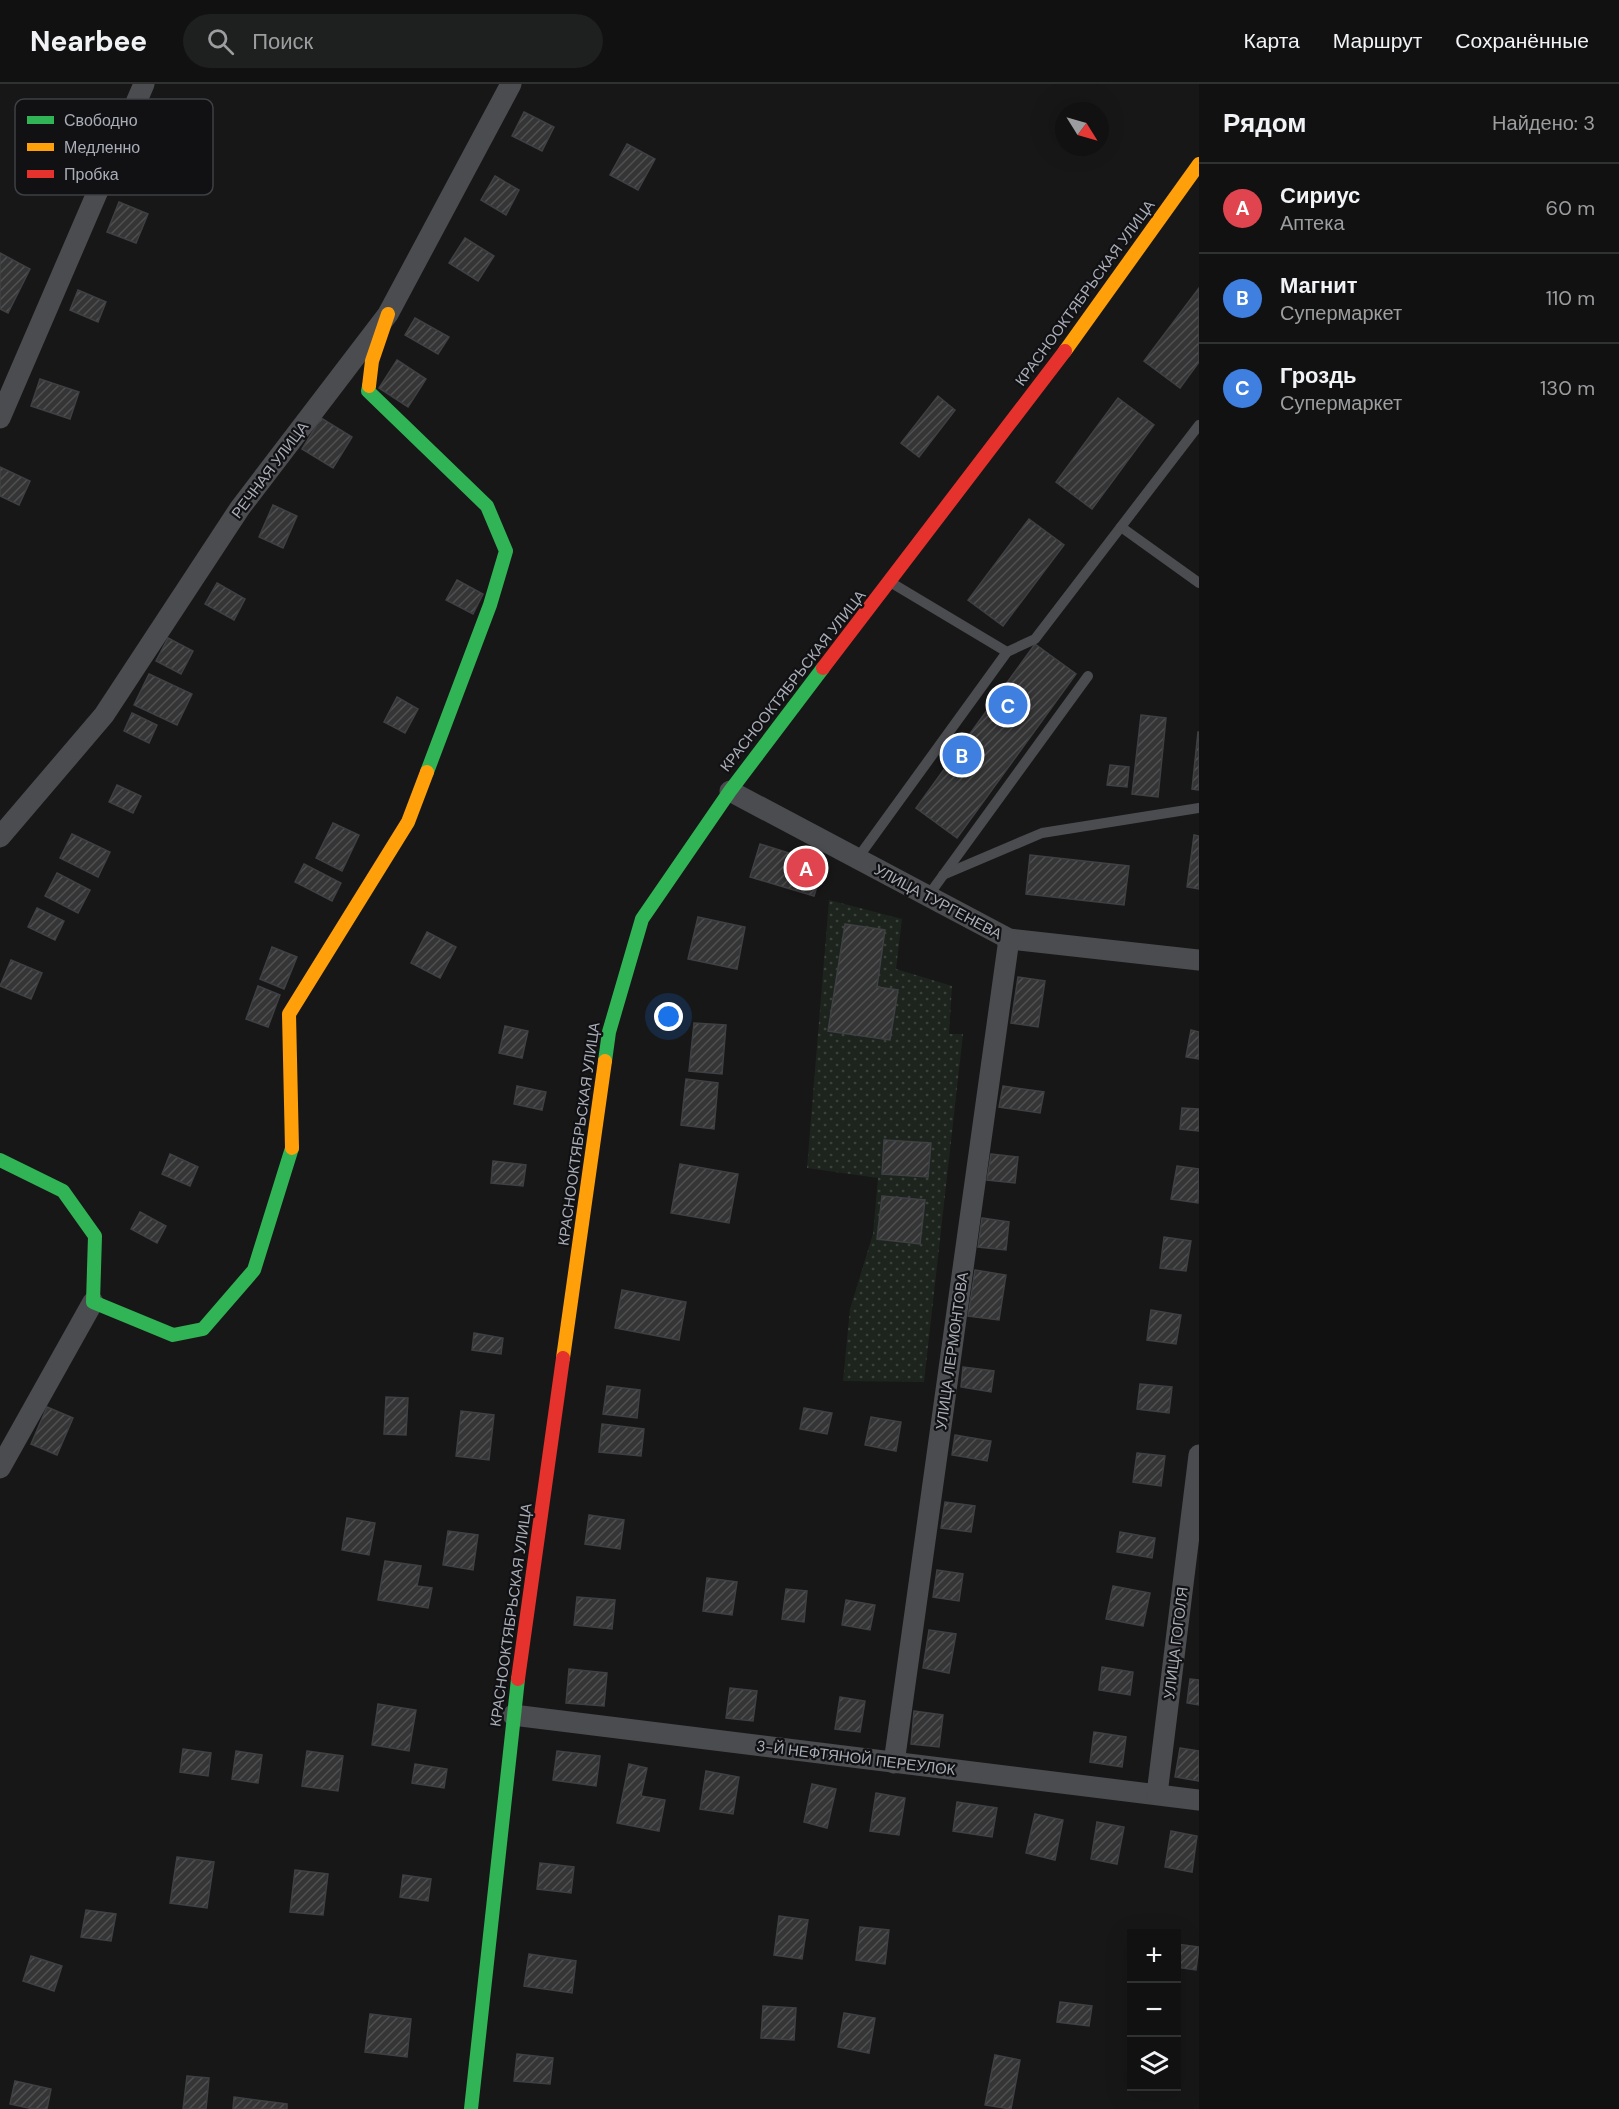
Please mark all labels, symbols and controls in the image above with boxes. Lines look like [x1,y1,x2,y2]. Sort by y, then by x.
search box [183,14,603,68]
text: Nearbee [30,23,147,60]
icon: search [204,25,237,58]
text: Поиск [252,27,313,56]
text: Карта [1244,27,1300,55]
text: Маршрут [1333,27,1422,55]
text: Сохранённые [1455,27,1589,55]
legend [15,99,213,195]
north arrow [1055,102,1109,156]
text: Рядом [1223,106,1306,140]
text: Свободно [64,110,138,131]
text: Найдено: 3 [1492,110,1595,136]
text: Медленно [64,137,140,158]
text: Пробка [64,164,119,185]
text: Сириус [1280,181,1360,210]
text: A [1235,195,1250,221]
text: 60 m [1546,195,1595,221]
street label: КРАСНООКТЯБРЬСКАЯ УЛИЦА [1011,196,1159,390]
text: Аптека [1280,210,1345,236]
text: Магнит [1280,271,1358,300]
text: B [1236,285,1249,311]
text: 110 m [1546,285,1595,311]
text: Супермаркет [1280,300,1402,326]
text: Гроздь [1280,361,1357,390]
text: C [1235,375,1250,401]
text: 130 m [1540,375,1595,401]
text: Супермаркет [1280,390,1402,416]
street label: РЕЧНАЯ УЛИЦА [227,417,313,523]
street label: КРАСНООКТЯБРЬСКАЯ УЛИЦА [716,586,870,776]
pin: C [988,682,1028,728]
pin: B [942,732,982,778]
pin: A [786,846,826,890]
street label: УЛИЦА ТУРГЕНЕВА [871,860,1005,944]
your location [654,1002,683,1031]
street label: КРАСНООКТЯБРЬСКАЯ УЛИЦА [553,1021,605,1247]
street label: УЛИЦА ЛЕРМОНТОВА [931,1271,973,1431]
street label: КРАСНООКТЯБРЬСКАЯ УЛИЦА [485,1502,537,1728]
street label: УЛИЦА ГОГОЛЯ [1159,1586,1193,1700]
street label: 3-Й НЕФТЯНОЙ ПЕРЕУЛОК [755,1736,957,1780]
map controls [1127,1929,1181,2091]
button: + [1127,1929,1181,1983]
button: − [1127,1983,1181,2037]
button: layers [1127,2037,1181,2091]

